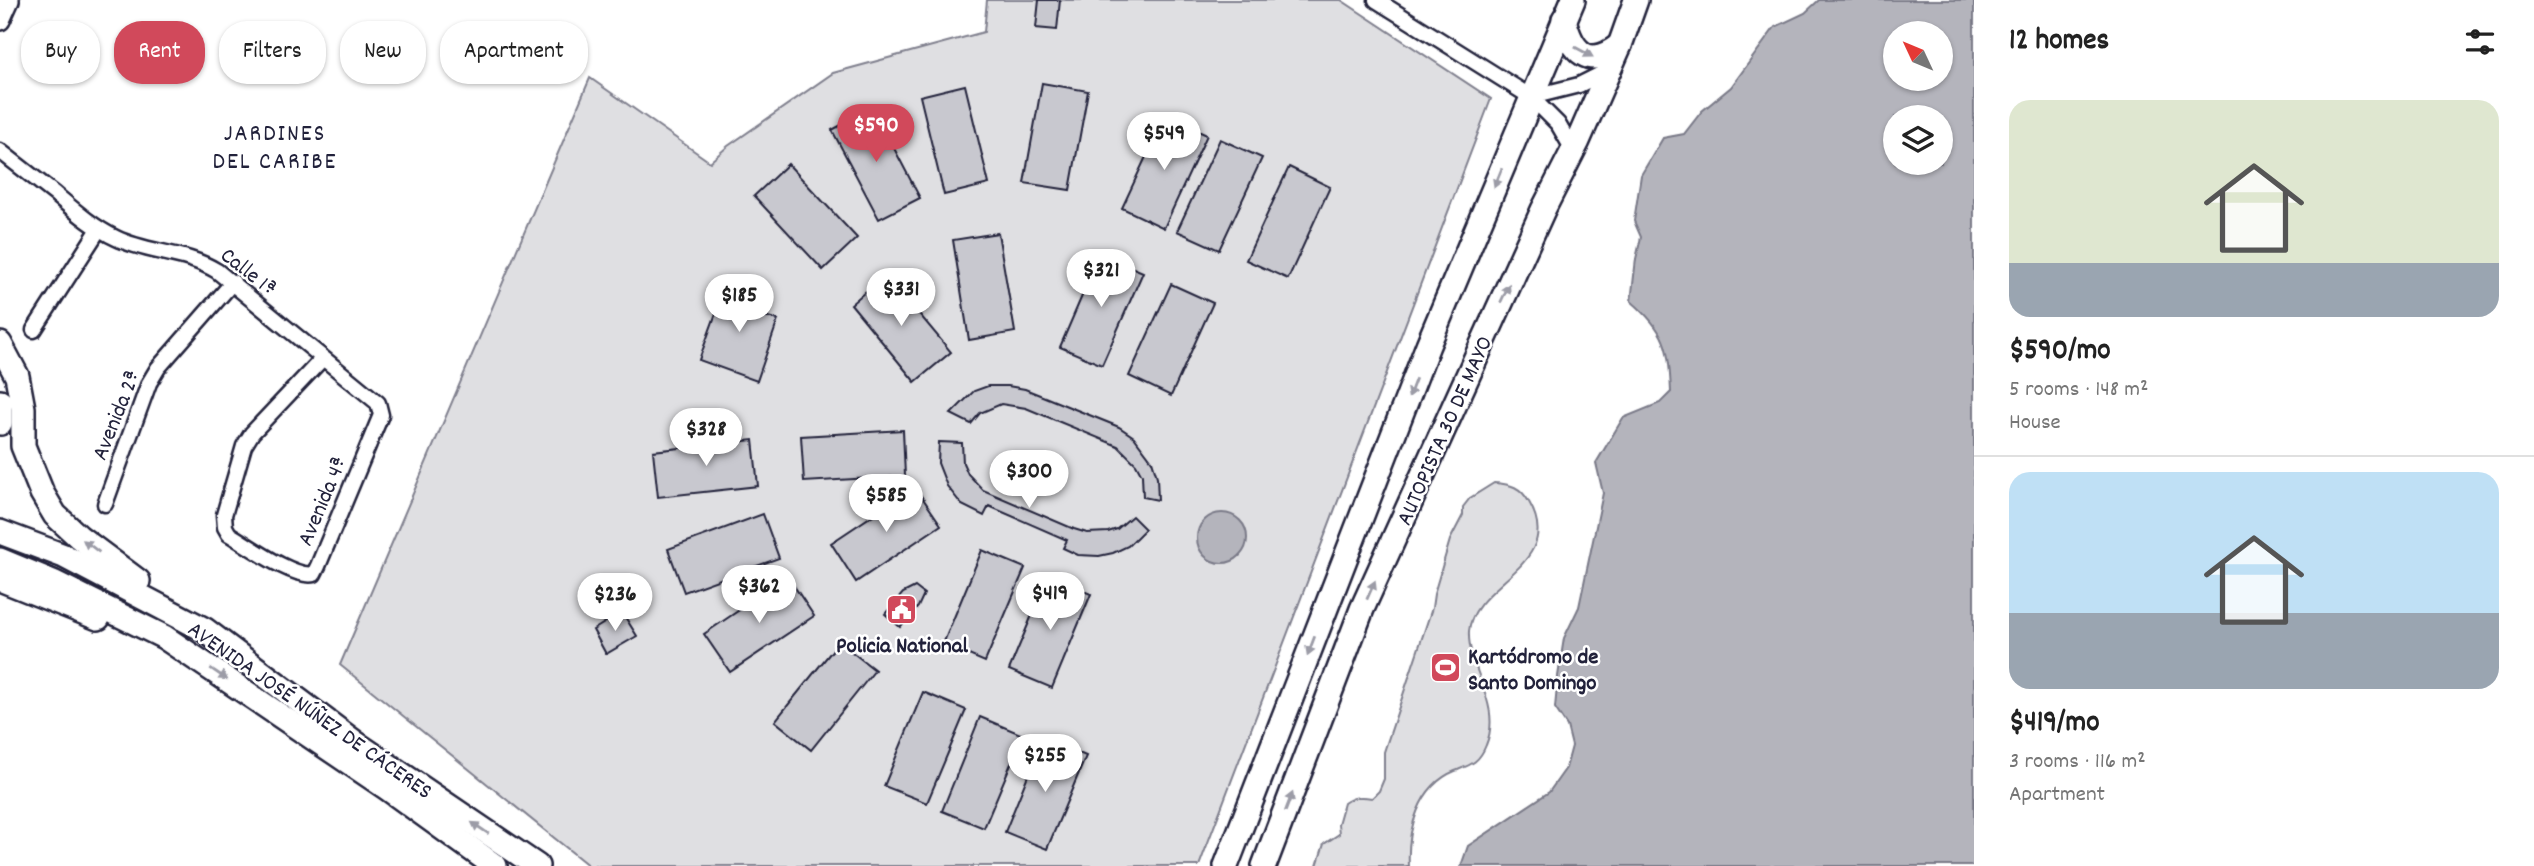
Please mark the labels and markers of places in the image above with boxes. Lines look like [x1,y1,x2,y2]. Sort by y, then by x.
pin: $590 [835,104,917,164]
pin: $549 [1123,113,1205,172]
pin: $321 [1060,250,1142,309]
pin: $331 [860,268,942,328]
pin: $185 [698,274,780,334]
pin: $328 [665,408,747,468]
pin: $300 [988,450,1070,510]
pin: $585 [845,475,927,534]
pin: $362 [718,566,800,625]
pin: $419 [1009,572,1091,632]
pin: $236 [574,574,656,633]
public building icon: Policia National [885,593,919,627]
place label: Policia National [836,631,968,664]
place label: Kartódromo de Santo Domingo [1468,642,1598,701]
sports icon: Kartódromo de Santo Domingo [1428,651,1462,685]
pin: $255 [1004,734,1086,794]

